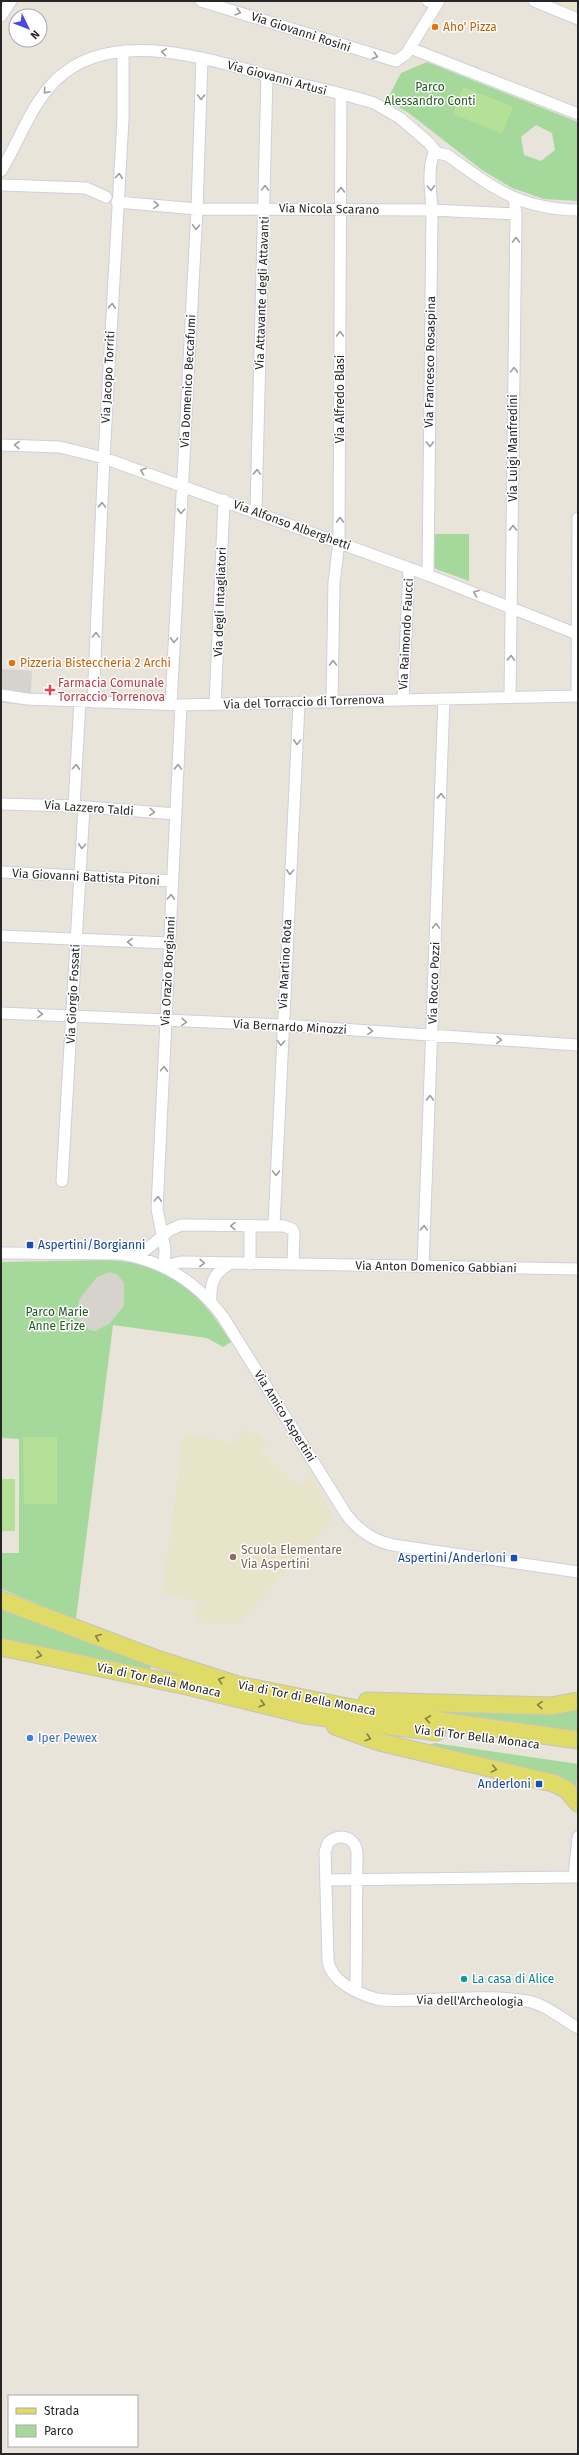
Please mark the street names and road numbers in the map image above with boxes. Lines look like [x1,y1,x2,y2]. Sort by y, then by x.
street label: Via Giovanni Rosini [249,9,353,55]
street label: Via Giovanni Artusi [226,58,328,98]
street label: Via Nicola Scarano [279,201,379,217]
street label: Via Attavante degli Attavanti [252,216,272,370]
street label: Via Francesco Rosaspina [422,296,438,428]
street label: Via Domenico Beccafumi [178,314,198,448]
street label: Via Jacopo Torriti [99,330,117,424]
street label: Via Alfredo Blasi [333,355,347,443]
street label: Via Luigi Manfredini [506,394,520,502]
street label: Via Alfonso Alberghetti [231,497,353,553]
street label: Via degli Intagliatori [211,547,229,657]
street label: Via Raimondo Faucci [396,578,416,690]
street label: Via del Torraccio di Torrenova [223,692,385,712]
street label: Via Lazzero Taldi [44,798,134,818]
street label: Via Giovanni Battista Pitoni [12,866,160,888]
street label: Via Orazio Borgianni [158,916,178,1026]
street label: Via Martino Rota [276,919,294,1009]
street label: Via Rocco Pozzi [426,942,442,1024]
street label: Via Giorgio Fossati [63,944,83,1044]
street label: Via Bernardo Minozzi [233,1017,347,1037]
street label: Via Anton Domenico Gabbiani [355,1259,517,1275]
street label: Via Amico Aspertini [251,1368,319,1464]
street label: Via di Tor Bella Monaca [96,1660,222,1700]
street label: Via di Tor di Bella Monaca [237,1678,377,1718]
street label: Via di Tor Bella Monaca [413,1722,541,1752]
street label: Via dell'Archeologia [417,1993,523,2009]

